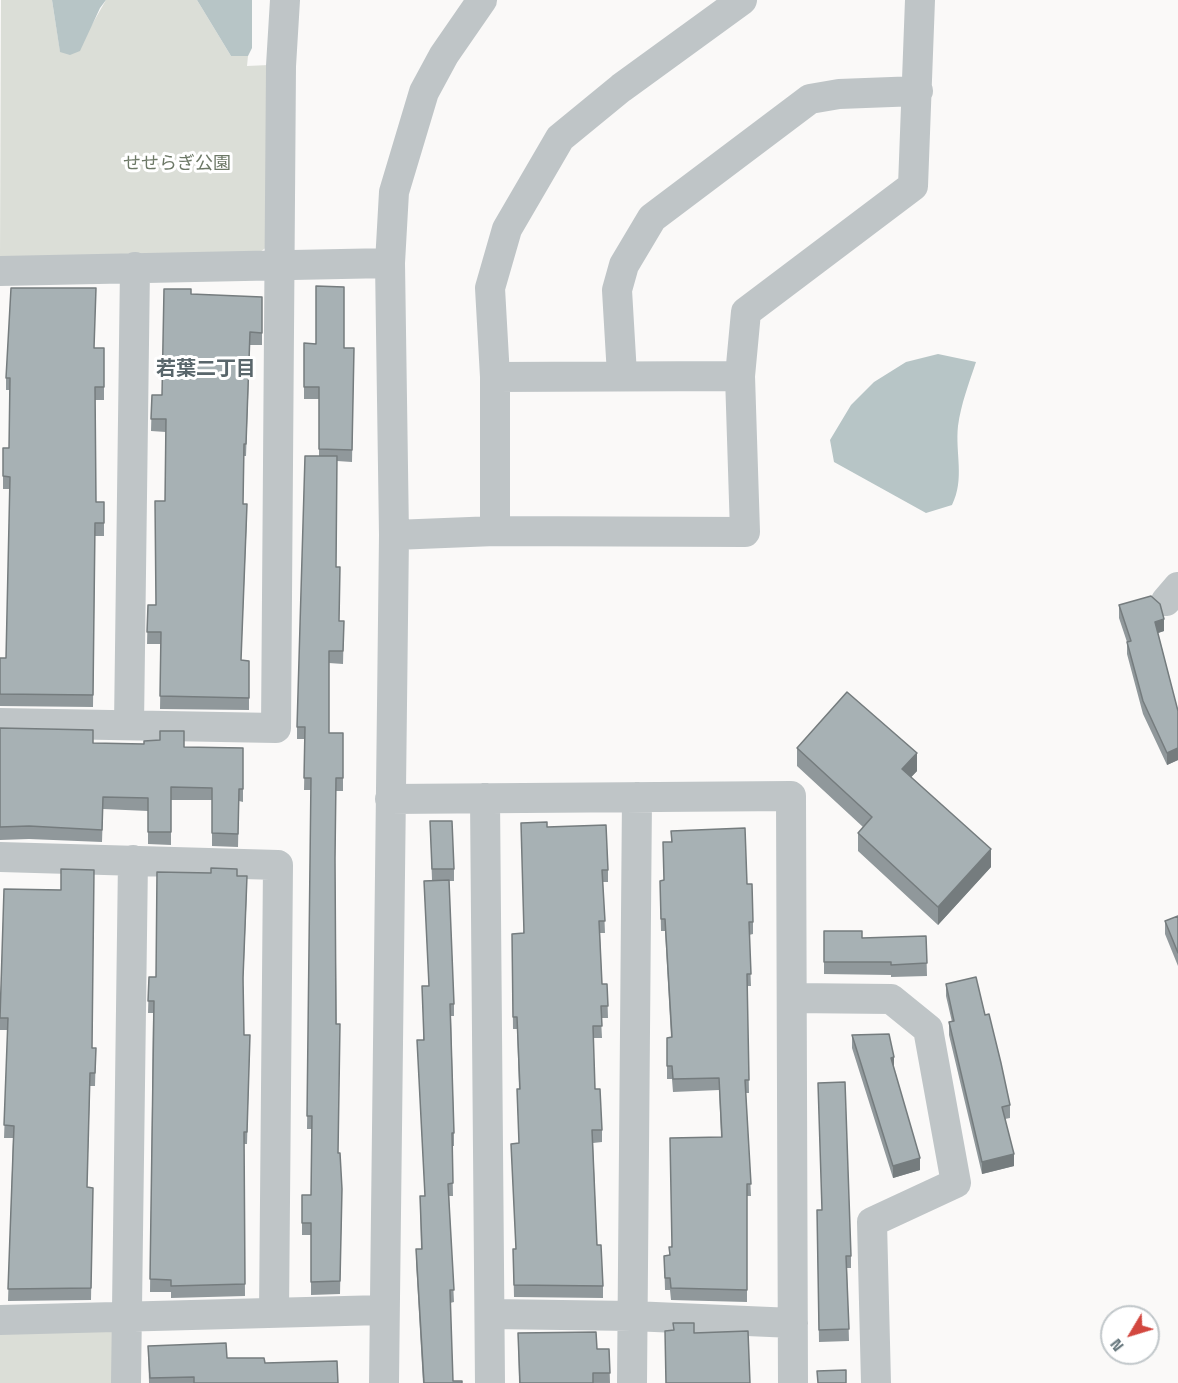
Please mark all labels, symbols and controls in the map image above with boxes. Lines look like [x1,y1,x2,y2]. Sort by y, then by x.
park label: せせらぎ公園 [123,153,231,175]
district label: 若葉二丁目 [156,358,256,382]
north arrow [1100,1305,1160,1365]
text: N [1105,1334,1129,1356]

